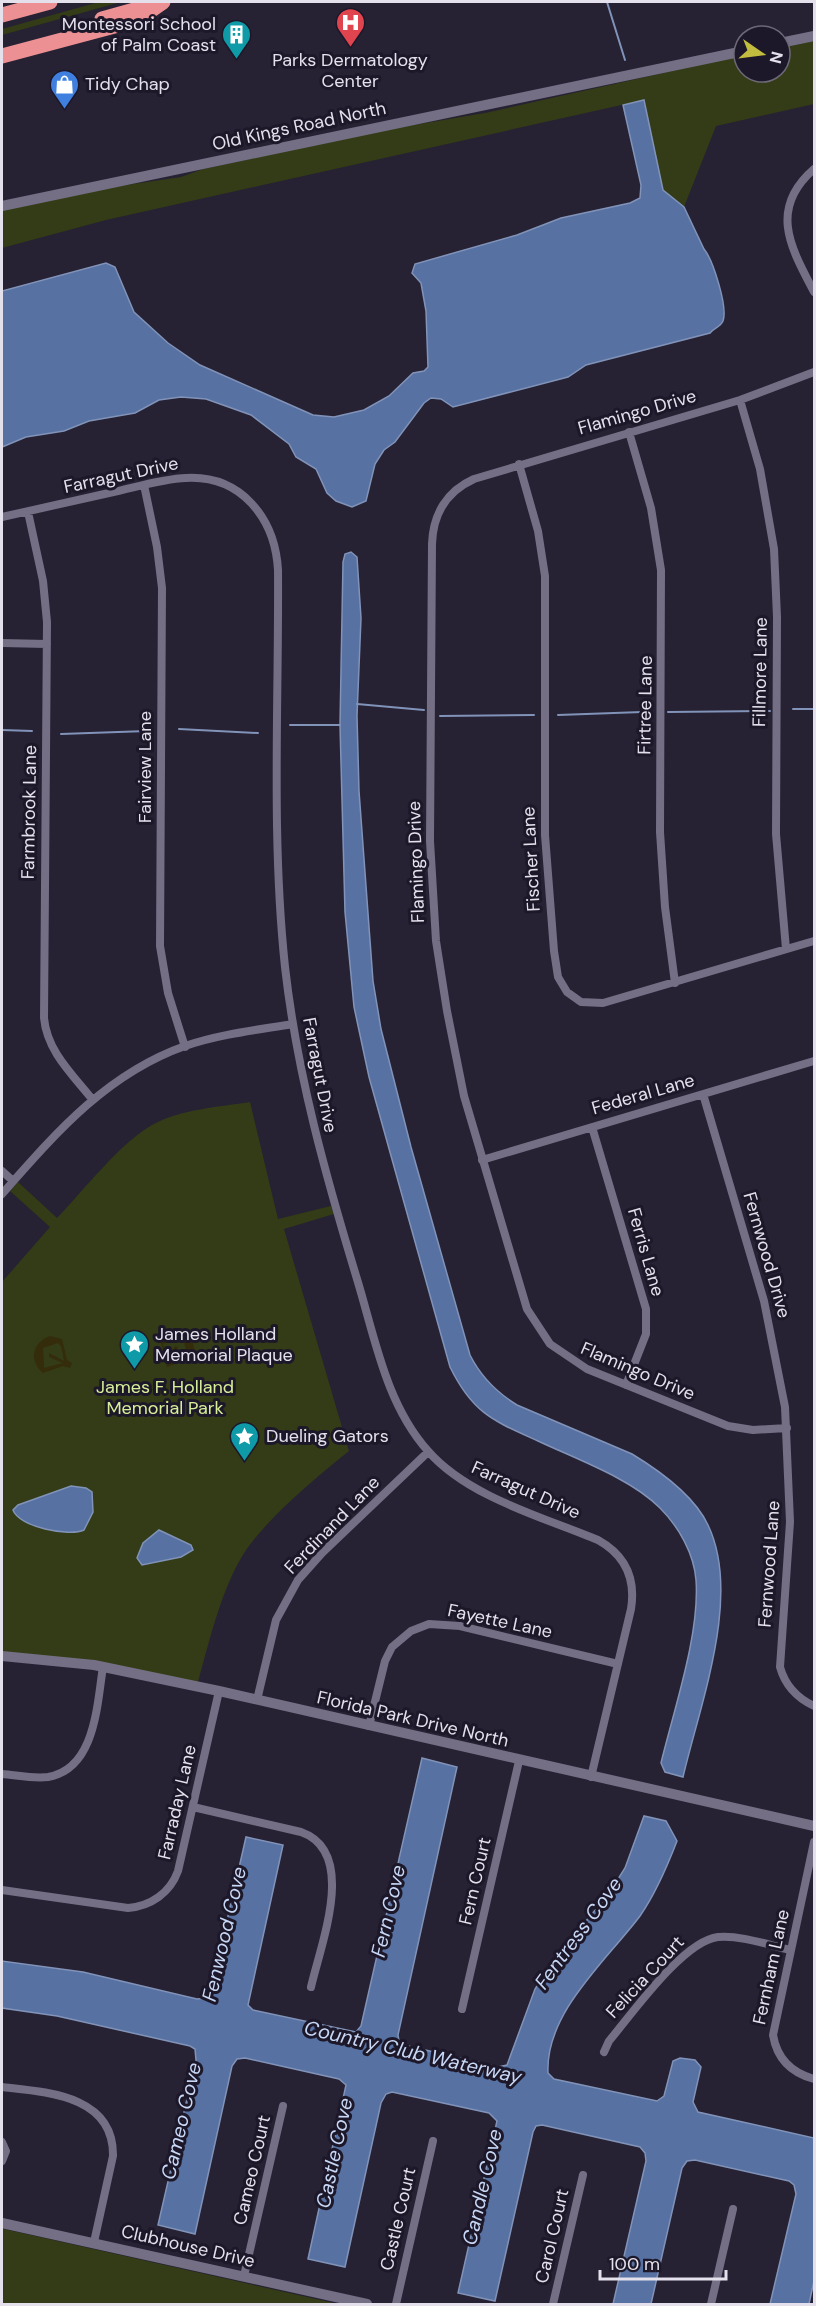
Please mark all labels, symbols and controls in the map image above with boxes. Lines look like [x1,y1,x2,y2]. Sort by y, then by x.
hospital icon: Parks Dermatology Center [334,7,366,49]
place label: Montessori School of Palm Coast [62,12,216,57]
building icon: Montessori School of Palm Coast [221,18,253,60]
north arrow [732,24,792,84]
place label: Parks Dermatology Center [272,48,428,93]
text: N [764,49,788,66]
shop icon: Tidy Chap [48,68,80,110]
place label: Tidy Chap [85,72,170,96]
street label: Old Kings Road North [210,96,388,156]
street label: Flamingo Drive [575,384,699,440]
street label: Farragut Drive [61,451,181,499]
street label: Fillmore Lane [747,617,773,727]
street label: Firtree Lane [632,655,658,755]
street label: Fairview Lane [133,711,157,823]
street label: Farmbrook Lane [16,745,42,879]
street label: Flamingo Drive [402,801,430,923]
street label: Fischer Lane [516,806,546,912]
street label: Farragut Drive [297,1015,343,1135]
street label: Federal Lane [589,1068,697,1120]
street label: Fernwood Drive [738,1189,796,1321]
street label: Ferris Lane [622,1205,670,1299]
place label: James Holland Memorial Plaque [155,1322,293,1367]
place icon: James Holland Memorial Plaque [118,1328,150,1370]
street label: Flamingo Drive [577,1336,699,1406]
park label: James F. Holland Memorial Park [96,1375,234,1420]
place icon: Dueling Gators [229,1420,261,1462]
place label: Dueling Gators [266,1424,389,1448]
street label: Farragut Drive [468,1455,584,1525]
street label: Ferdinand Lane [279,1471,385,1579]
street label: Fernwood Lane [753,1500,785,1628]
street label: Fayette Lane [446,1598,554,1644]
street label: Florida Park Drive North [315,1685,511,1753]
street label: Farraday Lane [152,1742,202,1862]
street label: Fern Court [453,1835,497,1927]
water label: Fern Cove [365,1862,411,1960]
water label: Fenwood Cove [196,1864,252,2004]
water label: Fentress Cove [528,1872,628,1994]
street label: Fernham Lane [747,1907,795,2027]
street label: Felicia Court [601,1931,689,2023]
water label: Country Club Waterway [302,2014,525,2090]
water label: Cameo Cove [155,2060,207,2182]
water label: Castle Cove [310,2095,358,2211]
street label: Cameo Court [228,2113,276,2227]
water label: Candle Cove [456,2126,508,2248]
street label: Castle Court [374,2165,422,2273]
street label: Carol Court [529,2186,575,2286]
street label: Clubhouse Drive [119,2219,257,2273]
scale bar [600,2243,726,2281]
text: 100 m [609,2252,660,2276]

